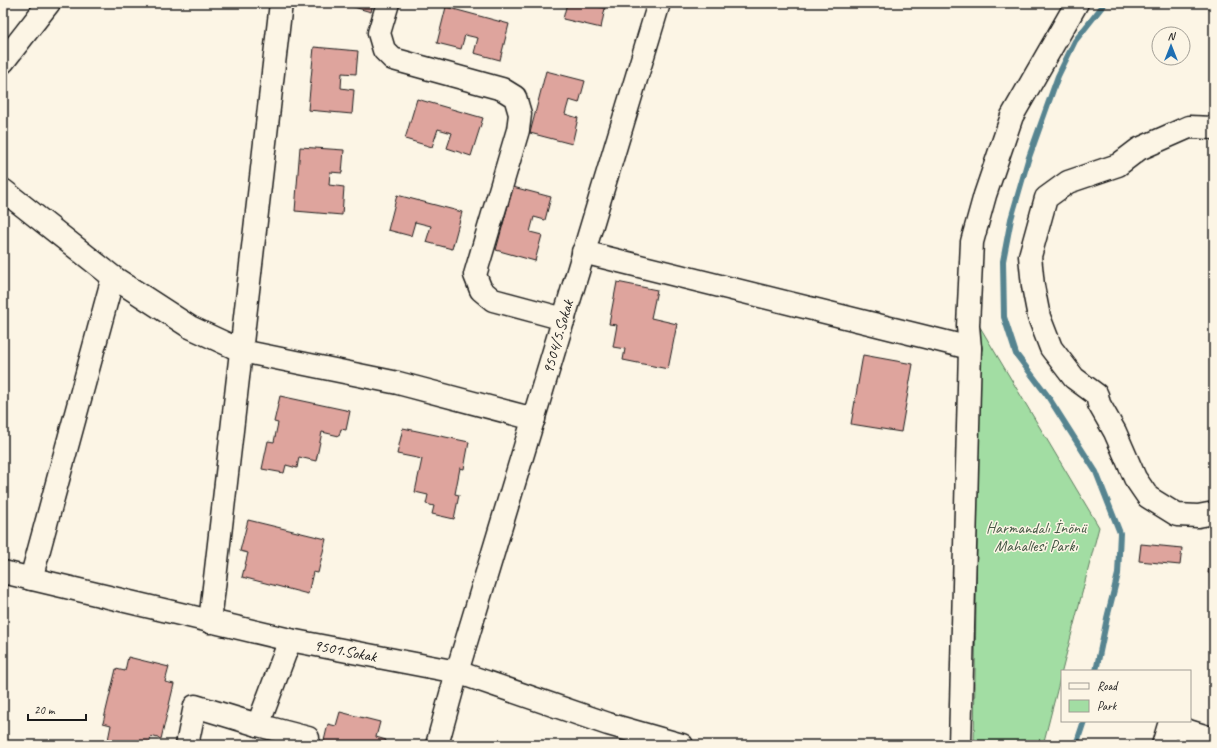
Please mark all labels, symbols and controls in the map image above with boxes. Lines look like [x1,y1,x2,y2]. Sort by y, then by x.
north arrow [1151,26,1191,66]
text: N [1168,29,1177,43]
street label: 9504/5.Sokak [538,297,578,376]
park label: Harmandalı İnönü Mahallesi Parkı [986,518,1088,556]
street label: 9501.Sokak [312,635,379,667]
legend [1061,670,1191,722]
text: Road [1097,678,1119,694]
scale bar [28,696,86,722]
text: Park [1097,698,1118,714]
text: 20 m [34,702,56,718]

